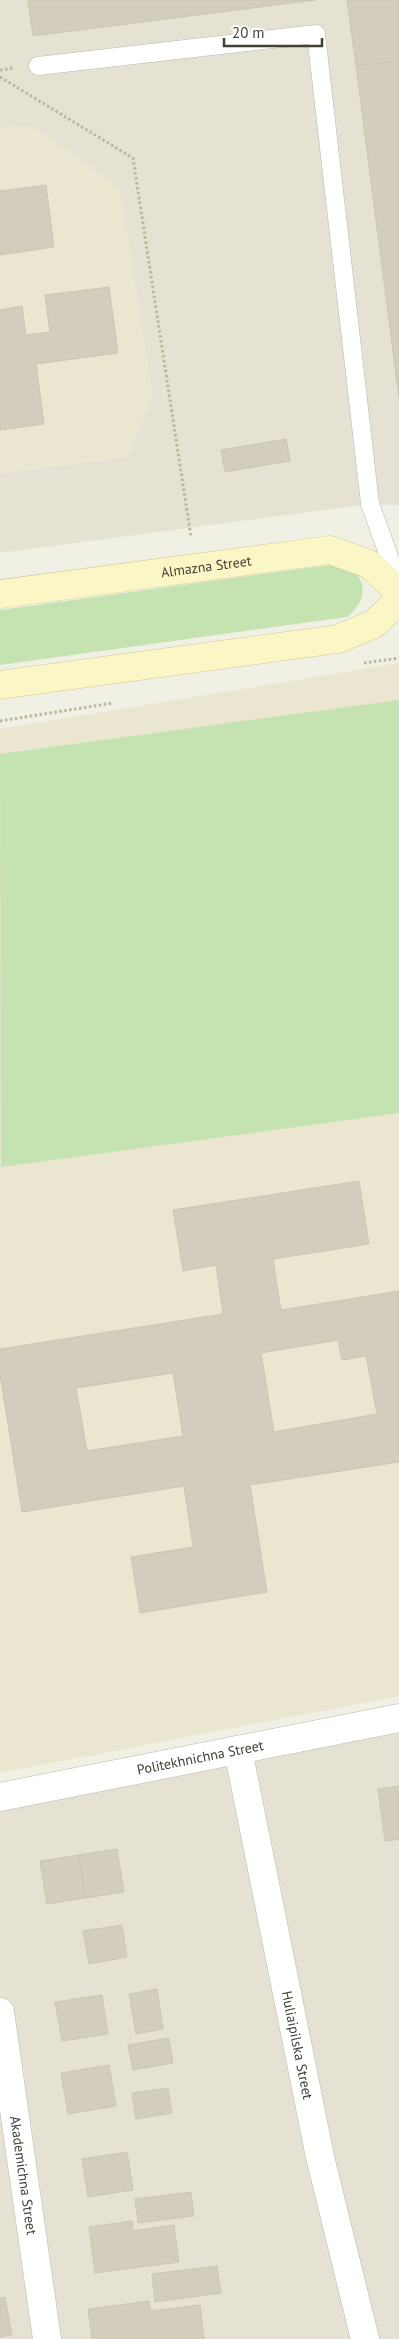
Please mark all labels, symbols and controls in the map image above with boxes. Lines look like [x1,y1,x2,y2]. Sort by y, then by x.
scale bar [224,15,322,47]
text: 20 m [232,23,265,42]
street label: Almazna Street [160,552,253,581]
street label: Politekhnichna Street [135,1736,265,1779]
street label: Huliaipilska Street [278,1989,317,2101]
street label: Akademichna Street [6,2115,41,2236]

